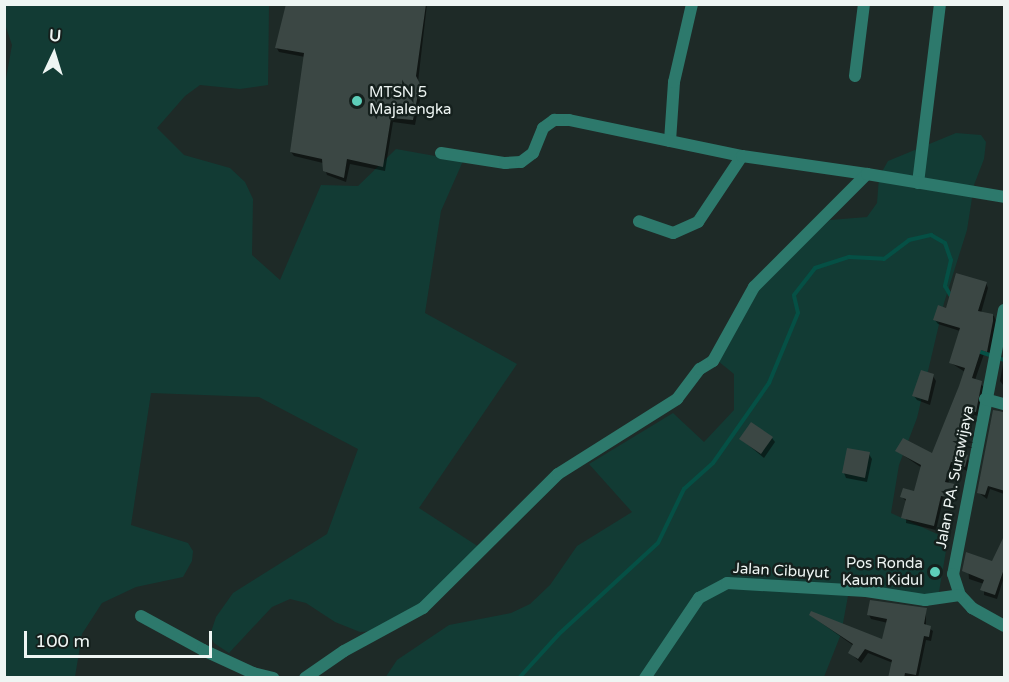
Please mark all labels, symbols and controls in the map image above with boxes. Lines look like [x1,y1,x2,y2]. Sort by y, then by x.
north arrow [24,24,84,84]
text: U [48,26,62,46]
place label: MTSN 5 Majalengka [369,83,451,118]
marker: MTSN 5 Majalengka [350,94,364,108]
street label: Jalan PA. Surawijaya [932,404,978,550]
place label: Pos Ronda Kaum Kidul [842,554,923,589]
street label: Jalan Cibuyut [732,559,830,583]
marker: Pos Ronda Kaum Kidul [928,565,942,579]
scale bar [27,619,214,657]
text: 100 m [35,630,90,652]

